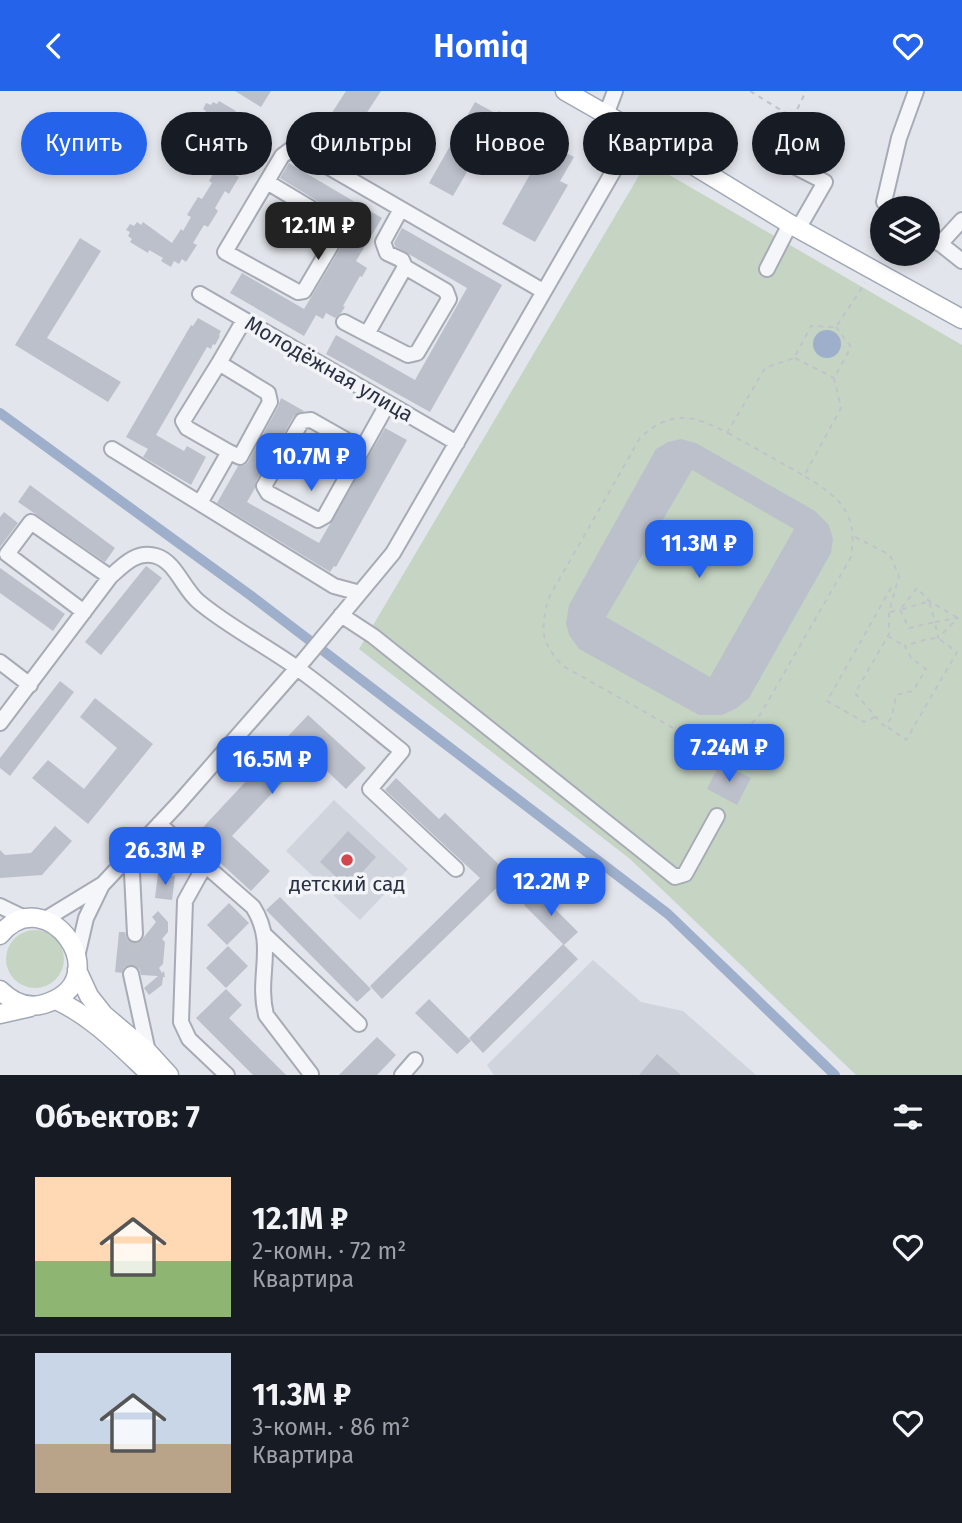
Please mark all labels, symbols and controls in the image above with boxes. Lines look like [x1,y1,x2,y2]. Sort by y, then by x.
icon: back [35,27,73,65]
text: Homiq [433,27,529,65]
icon: heart [889,27,927,65]
chip: Купить [21,112,147,175]
chip: Снять [161,112,272,175]
chip: Фильтры [286,112,436,175]
chip: Новое [450,112,569,175]
chip: Квартира [583,112,738,175]
chip: Дом [752,112,845,175]
map controls [870,196,940,266]
button: layers [870,196,940,266]
pin: 12.1M ₽ [253,202,383,262]
text: 12.1M ₽ [281,211,355,239]
street label: Молодёжная улица [240,310,418,428]
pin: 10.7M ₽ [246,433,376,493]
text: 10.7M ₽ [272,442,350,470]
pin: 11.3M ₽ [634,521,764,580]
text: 11.3M ₽ [661,529,737,557]
pin: 7.24M ₽ [664,725,794,784]
text: 7.24M ₽ [690,733,768,761]
pin: 16.5M ₽ [207,737,337,796]
text: 16.5M ₽ [233,745,311,773]
pin: 26.3M ₽ [100,827,230,887]
text: 26.3M ₽ [125,836,205,864]
marker: детский сад [339,852,355,868]
pin: 12.2M ₽ [486,859,616,918]
text: 12.2M ₽ [512,867,590,895]
place label: детский сад [289,871,405,897]
icon: filters [889,1098,927,1136]
text: Объектов: 7 [35,1099,200,1135]
text: 12.1M ₽ [252,1201,348,1237]
icon: home [91,1205,175,1289]
icon: heart [889,1228,927,1266]
text: 2-комн. · 72 m² [252,1237,406,1265]
text: Квартира [252,1265,354,1293]
text: 11.3M ₽ [252,1377,351,1413]
icon: home [91,1381,175,1465]
icon: heart [889,1404,927,1442]
text: 3-комн. · 86 m² [252,1413,410,1441]
text: Квартира [252,1441,354,1469]

